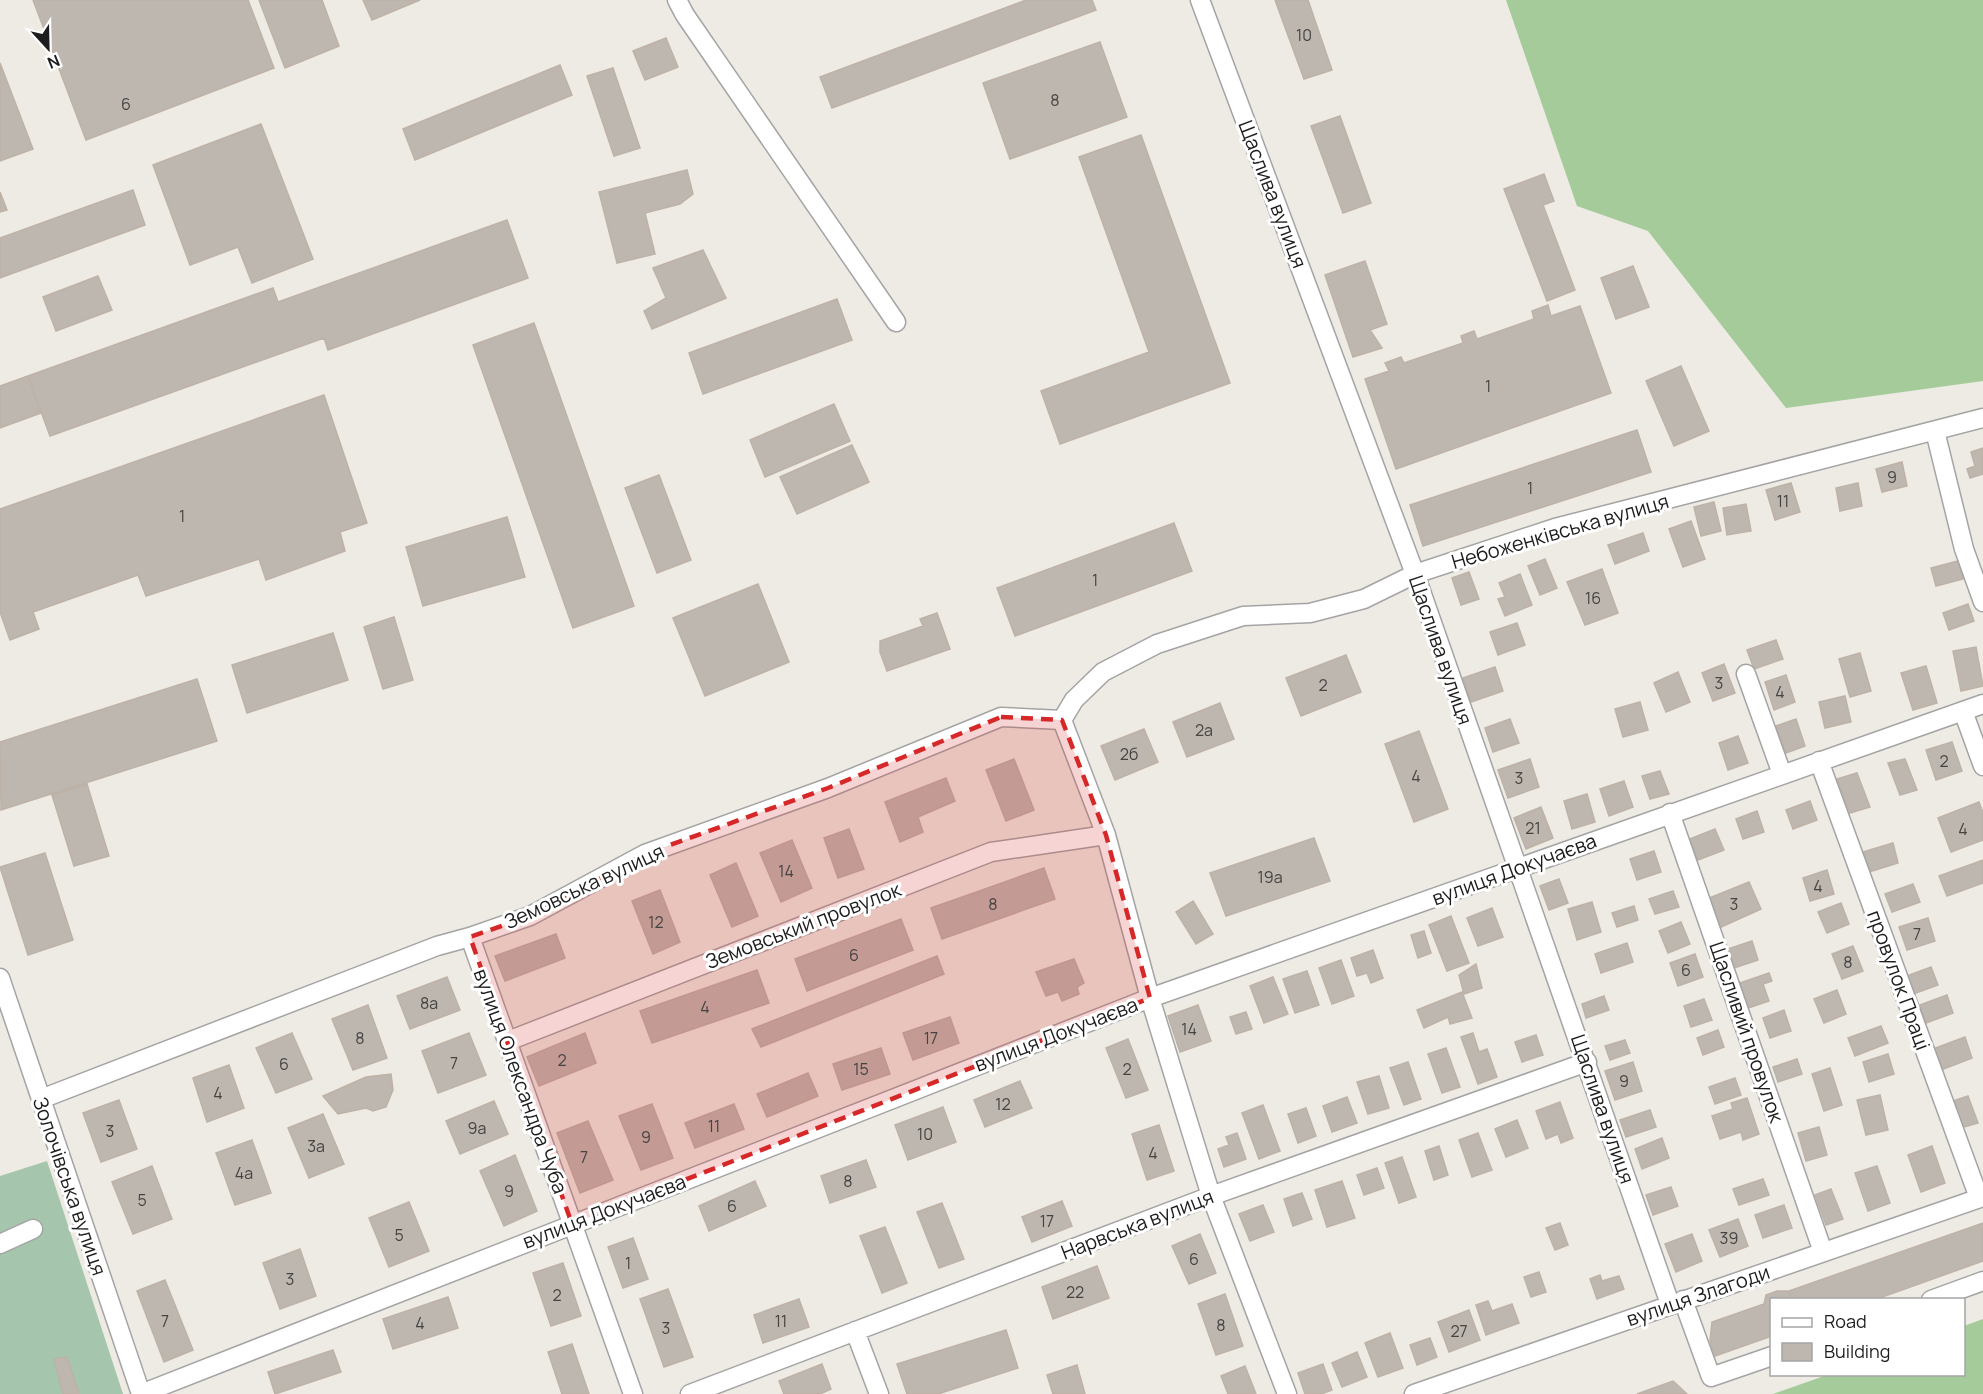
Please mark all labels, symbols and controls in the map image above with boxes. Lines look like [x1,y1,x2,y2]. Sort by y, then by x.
north arrow [18,18,78,78]
house number: 10 [1296,24,1312,46]
text: N [44,50,63,74]
house number: 8 [1050,89,1060,111]
house number: 6 [121,93,131,115]
street label: Щаслива вулиця [1232,116,1314,272]
house number: 1 [1485,375,1491,397]
house number: 9 [1887,466,1897,488]
house number: 1 [1527,477,1533,499]
street label: Небоженківська вулиця [1448,487,1672,575]
house number: 11 [1777,490,1789,512]
house number: 1 [179,505,185,527]
house number: 1 [1092,569,1098,591]
street label: Щаслива вулиця [1403,572,1479,728]
house number: 16 [1585,587,1601,609]
house number: 3 [1715,672,1723,694]
house number: 2 [1318,674,1328,696]
house number: 4 [1775,681,1785,703]
house number: 2а [1195,719,1213,741]
house number: 2б [1120,743,1138,765]
house number: 2 [1939,750,1949,772]
house number: 4 [1411,765,1421,787]
house number: 3 [1515,767,1523,789]
house number: 21 [1525,817,1541,839]
house number: 4 [1958,818,1968,840]
street label: вулиця Докучаєва [1428,827,1600,911]
street label: Земовська вулиця [500,837,668,935]
house number: 14 [778,860,794,882]
house number: 19а [1257,866,1283,888]
street label: Земовський провулок [701,875,906,975]
house number: 4 [1813,875,1823,897]
house number: 8 [988,893,998,915]
house number: 3 [1730,893,1738,915]
street label: провулок Праці [1861,906,1937,1054]
house number: 12 [648,911,664,933]
house number: 7 [1913,923,1921,945]
street label: Щасливий провулок [1703,938,1791,1127]
house number: 6 [849,944,859,966]
house number: 8 [1843,951,1853,973]
house number: 6 [1681,959,1691,981]
street label: вулиця Олександра Чуба [468,965,574,1197]
street label: вулиця Докучаєва [970,990,1142,1078]
house number: 8а [420,992,438,1014]
house number: 4 [700,996,710,1018]
house number: 14 [1181,1018,1197,1040]
house number: 8 [355,1027,365,1049]
house number: 17 [924,1027,938,1049]
street label: Щаслива вулиця [1565,1031,1641,1187]
house number: 2 [557,1049,567,1071]
house number: 7 [450,1052,458,1074]
house number: 6 [279,1053,289,1075]
house number: 15 [853,1058,869,1080]
house number: 2 [1122,1058,1132,1080]
house number: 9 [1619,1070,1629,1092]
house number: 4 [213,1082,223,1104]
street label: Золочівська вулиця [27,1093,113,1279]
house number: 12 [995,1093,1011,1115]
house number: 11 [708,1115,720,1137]
house number: 9а [468,1117,486,1139]
house number: 3 [106,1120,114,1142]
house number: 10 [917,1123,933,1145]
house number: 9 [641,1126,651,1148]
house number: 3а [307,1135,325,1157]
house number: 4 [1148,1142,1158,1164]
house number: 7 [580,1146,588,1168]
house number: 4а [235,1162,253,1184]
street label: вулиця Докучаєва [518,1167,690,1255]
house number: 8 [843,1170,853,1192]
house number: 9 [504,1180,514,1202]
street label: Нарвська вулиця [1057,1182,1217,1266]
house number: 5 [137,1189,147,1211]
house number: 6 [727,1195,737,1217]
house number: 17 [1040,1210,1054,1232]
house number: 5 [394,1224,404,1246]
house number: 39 [1720,1227,1738,1249]
house number: 6 [1189,1248,1199,1270]
house number: 1 [625,1252,631,1274]
street label: вулиця Злагоди [1623,1258,1773,1332]
house number: 3 [286,1268,294,1290]
house number: 22 [1066,1281,1084,1303]
house number: 2 [552,1284,562,1306]
legend [1770,1298,1965,1376]
text: Road [1824,1309,1867,1333]
house number: 7 [161,1310,169,1332]
house number: 11 [775,1310,787,1332]
house number: 4 [415,1312,425,1334]
house number: 8 [1216,1314,1226,1336]
house number: 3 [662,1317,670,1339]
house number: 27 [1450,1320,1468,1342]
text: Building [1824,1339,1890,1363]

